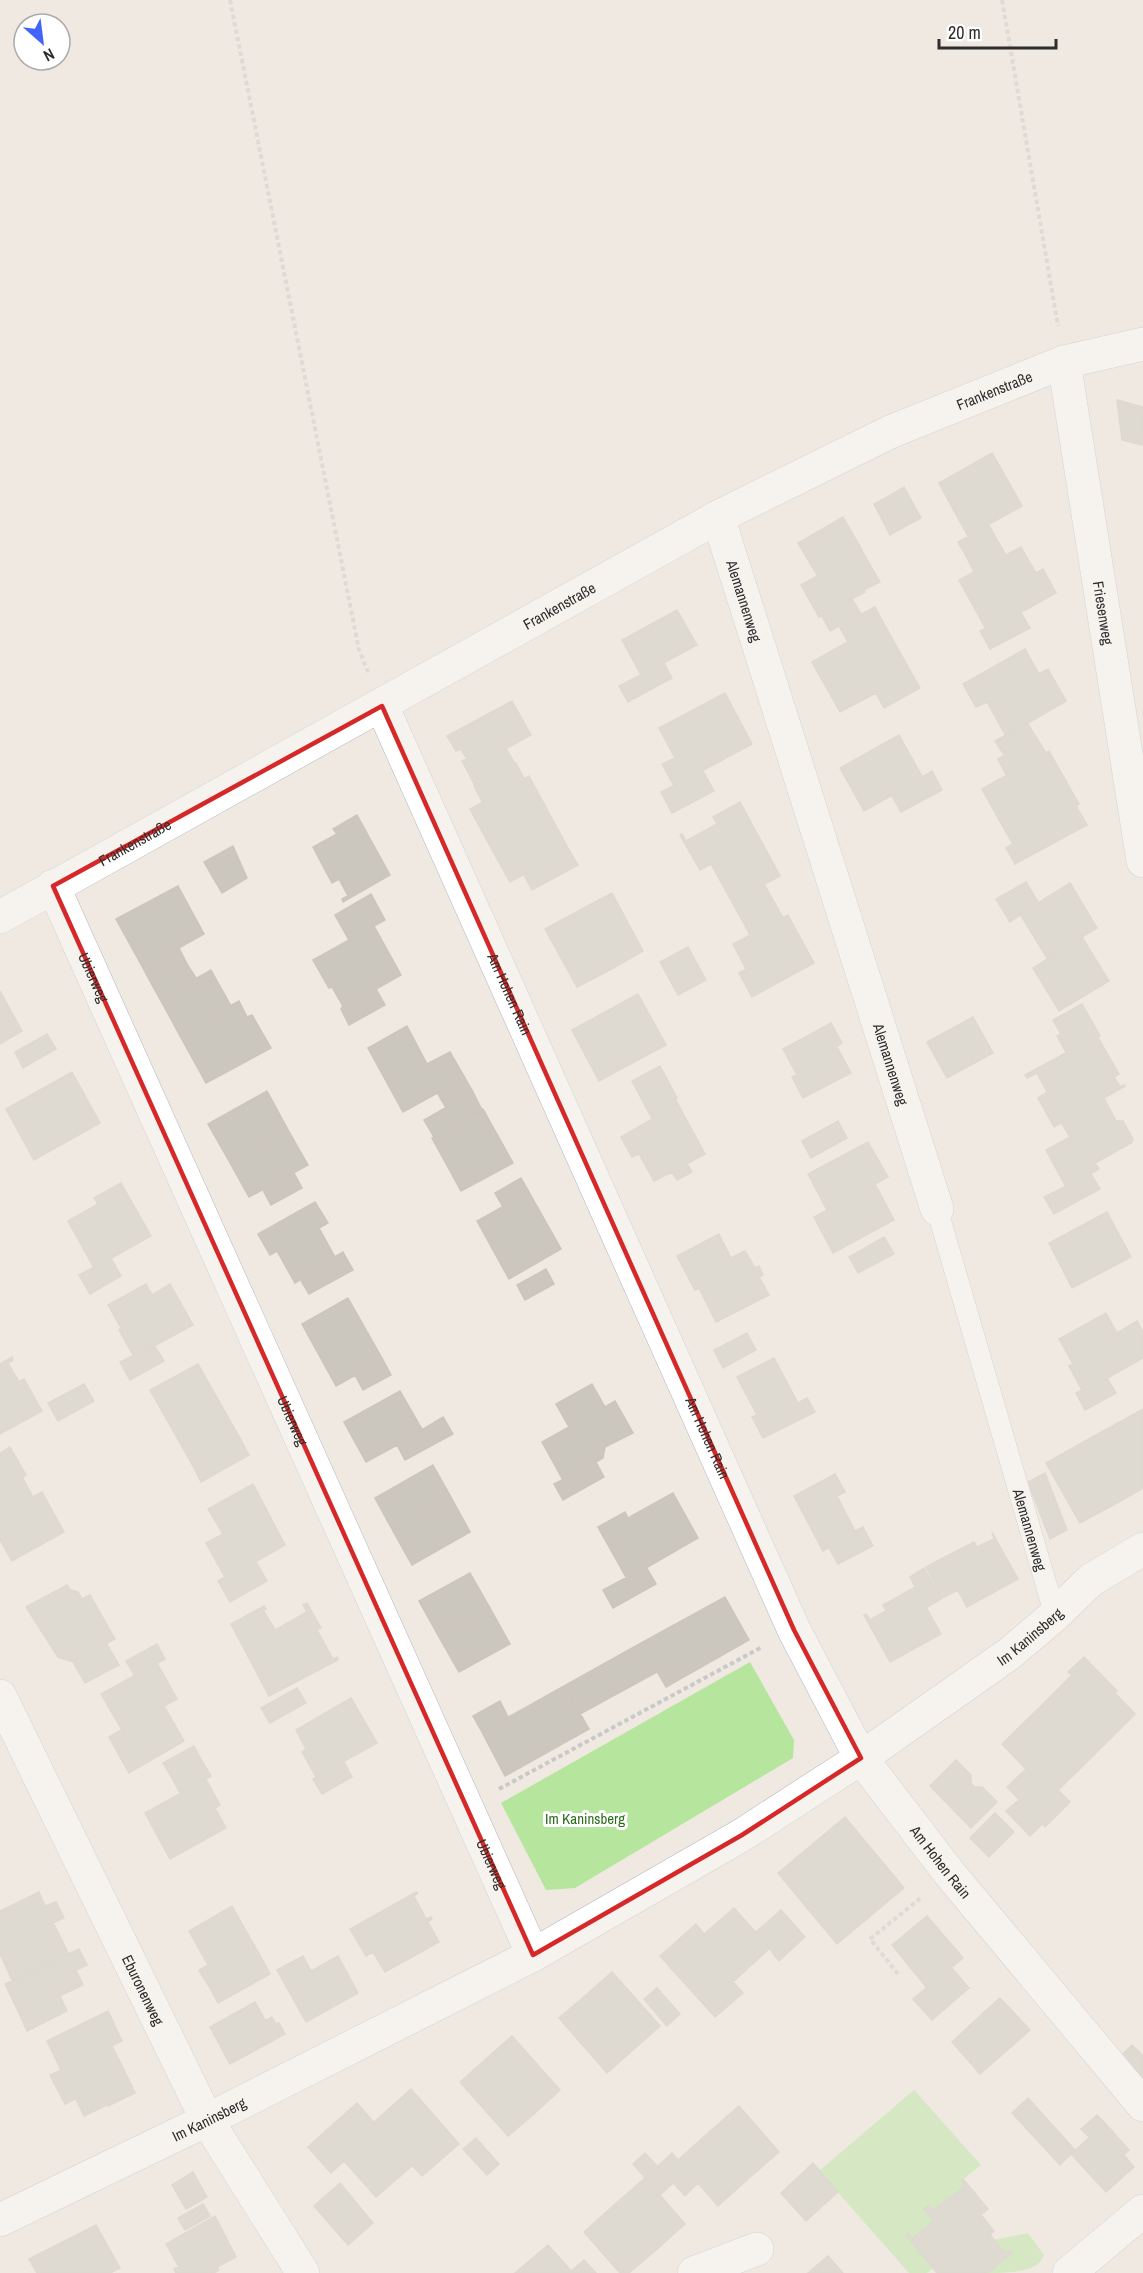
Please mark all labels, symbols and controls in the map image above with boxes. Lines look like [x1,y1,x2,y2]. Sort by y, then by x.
north arrow [12,12,72,72]
scale bar [939,12,1056,50]
text: 20 m [948,20,981,45]
text: N [40,43,58,67]
street label: Frankenstraße [953,365,1035,415]
street label: Alemannenweg [721,556,767,645]
street label: Frankenstraße [519,577,599,634]
street label: Friesenweg [1088,579,1119,646]
street label: Frankenstraße [94,813,175,871]
street label: Ubierweg [74,949,114,1006]
street label: Am Hohen Rain [482,949,538,1038]
street label: Alemannenweg [868,1020,914,1108]
street label: Ubierweg [273,1392,313,1449]
street label: Am Hohen Rain [680,1392,736,1482]
street label: Alemannenweg [1008,1485,1052,1574]
street label: Im Kaninsberg [992,1603,1067,1670]
park label: Im Kaninsberg [545,1808,625,1829]
street label: Am Hohen Rain [905,1820,976,1903]
street label: Ubierweg [472,1836,513,1892]
street label: Eburonenweg [117,1951,170,2029]
street label: Im Kaninsberg [168,2092,249,2146]

